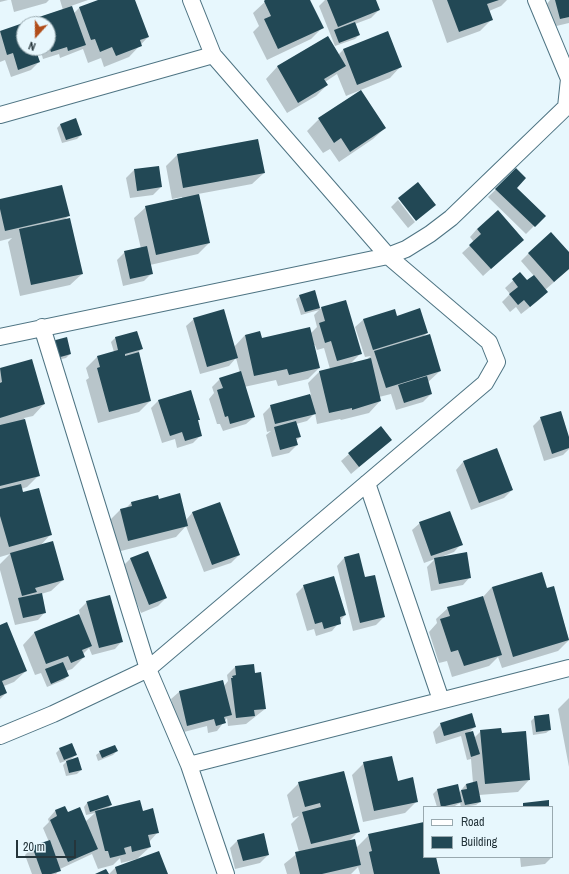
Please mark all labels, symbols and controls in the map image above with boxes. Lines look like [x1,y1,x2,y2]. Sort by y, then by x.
north arrow [16,16,56,56]
text: N [27,39,38,54]
legend [423,806,553,858]
text: Road [461,814,485,830]
scale bar [18,832,78,858]
text: Building [461,834,497,850]
text: 20 m [23,839,45,855]

